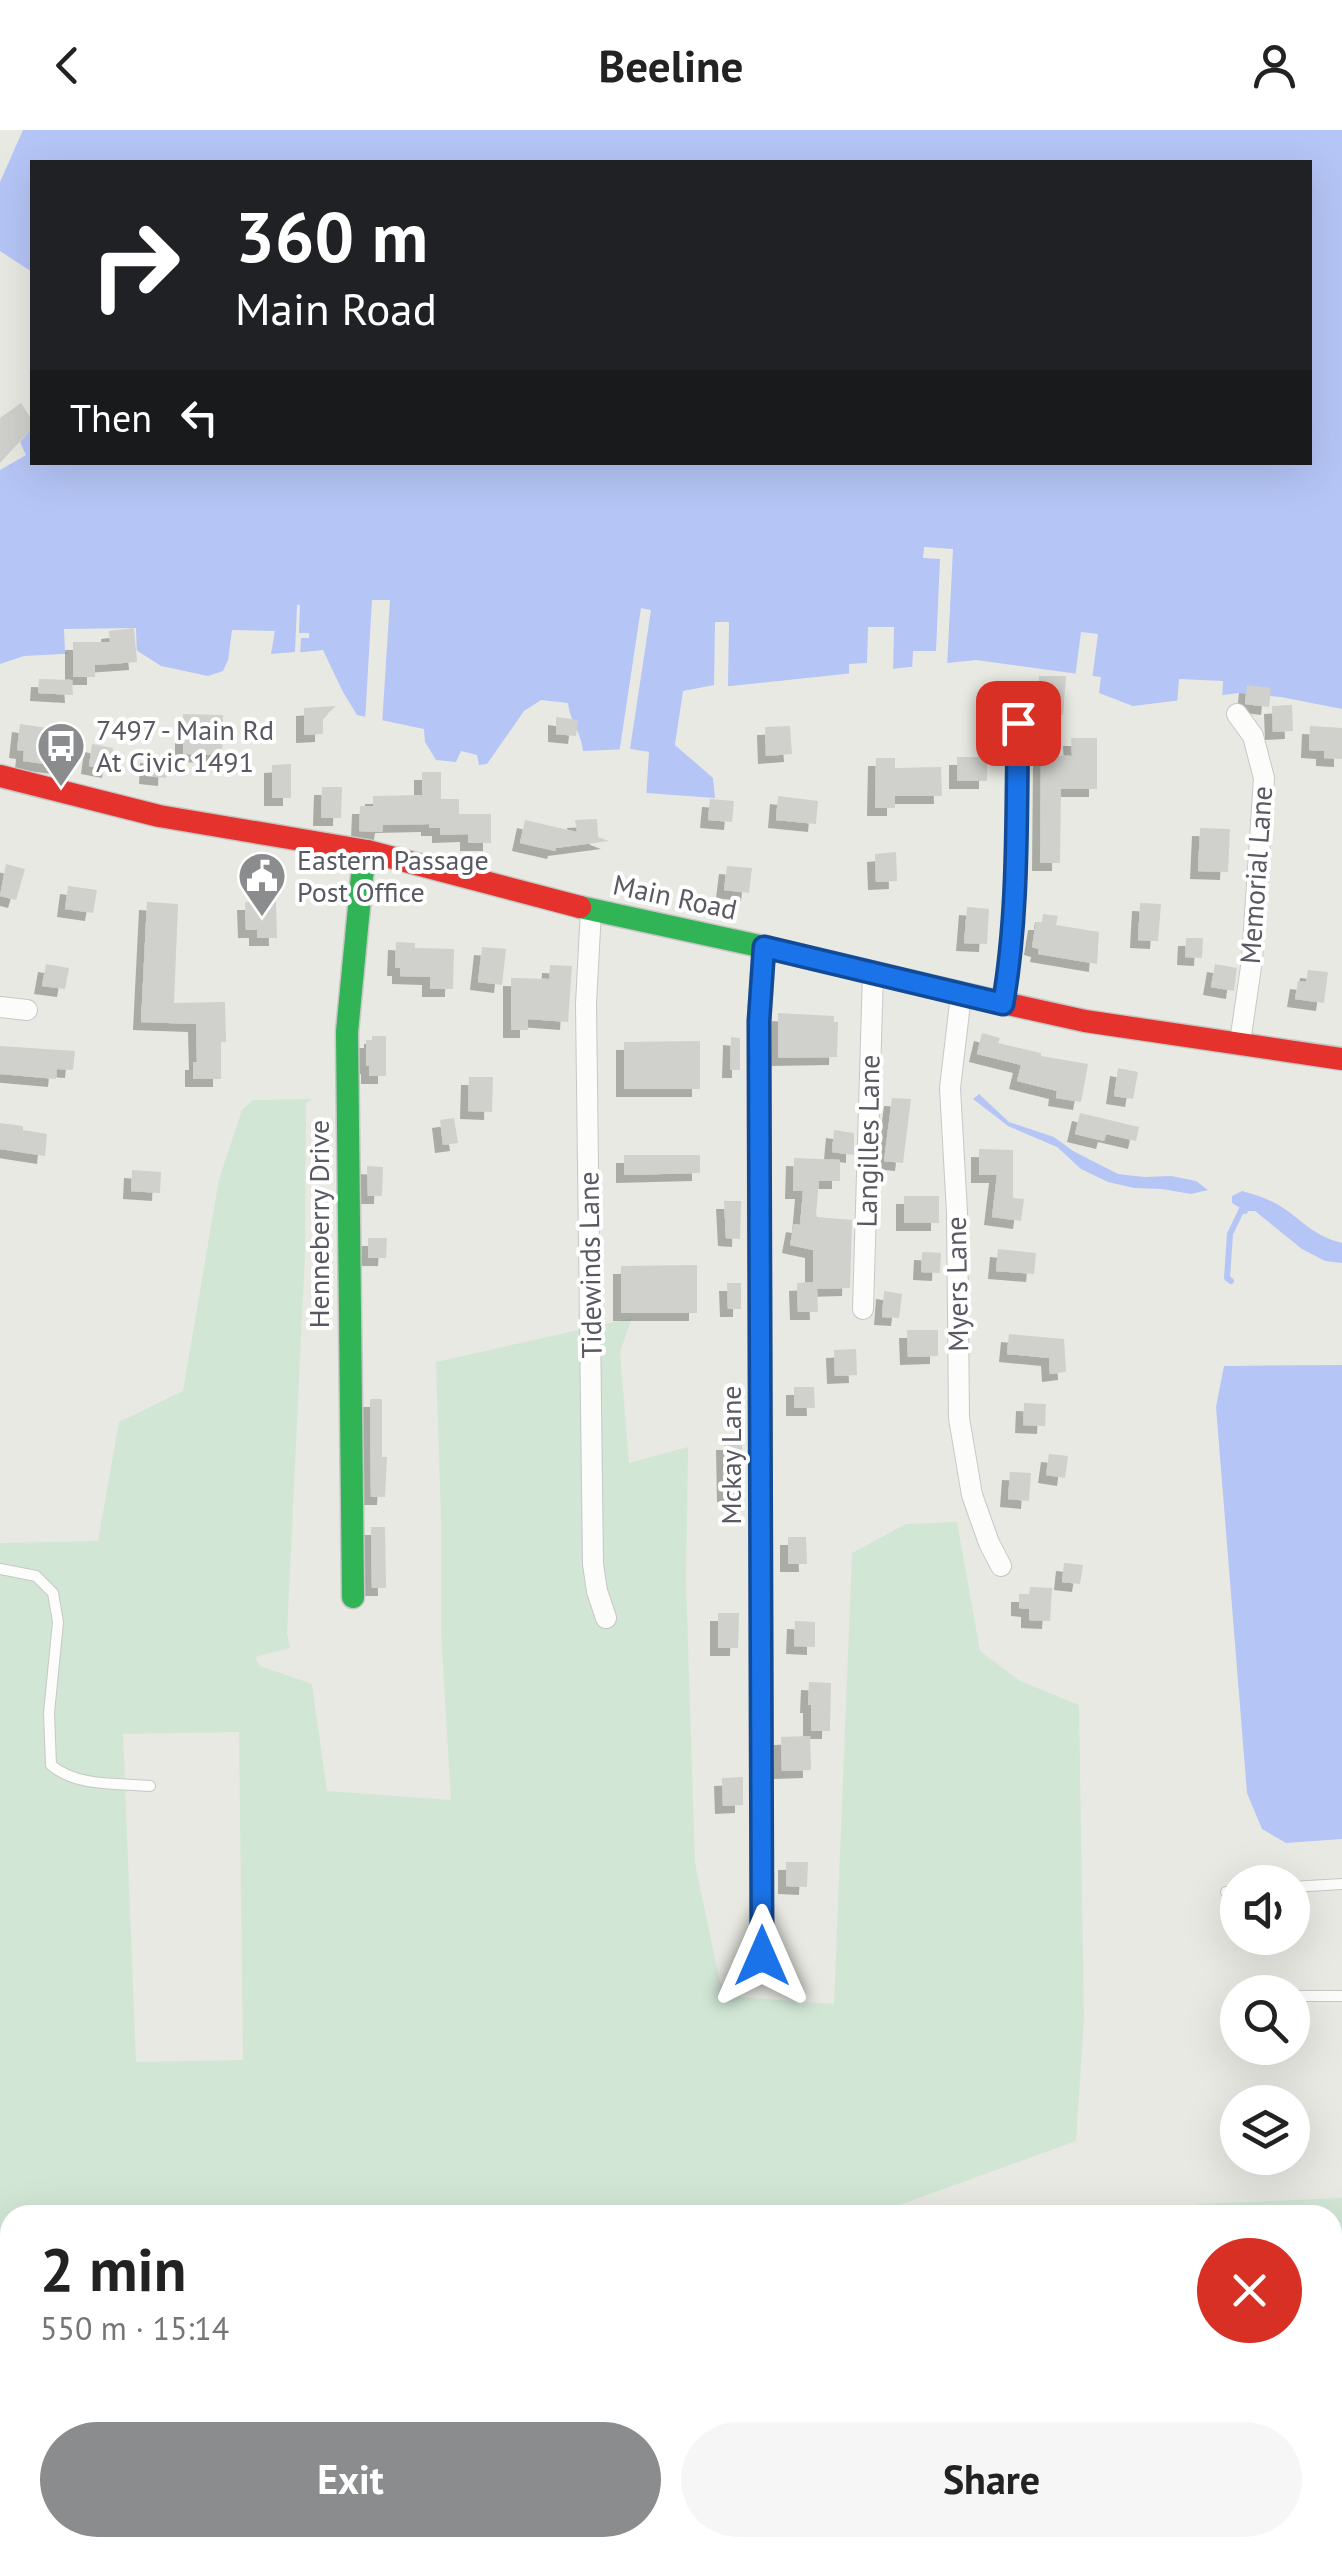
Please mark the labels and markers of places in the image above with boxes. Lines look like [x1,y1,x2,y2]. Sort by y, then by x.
pin [976,681,1061,766]
place label: 7497 - Main Rd At Civic 1491 [96,711,274,780]
bus stop icon: 7497 - Main Rd At Civic 1491 [35,720,87,788]
place label: Eastern Passage Post Office [297,841,489,910]
public building icon: Eastern Passage Post Office [236,850,288,918]

